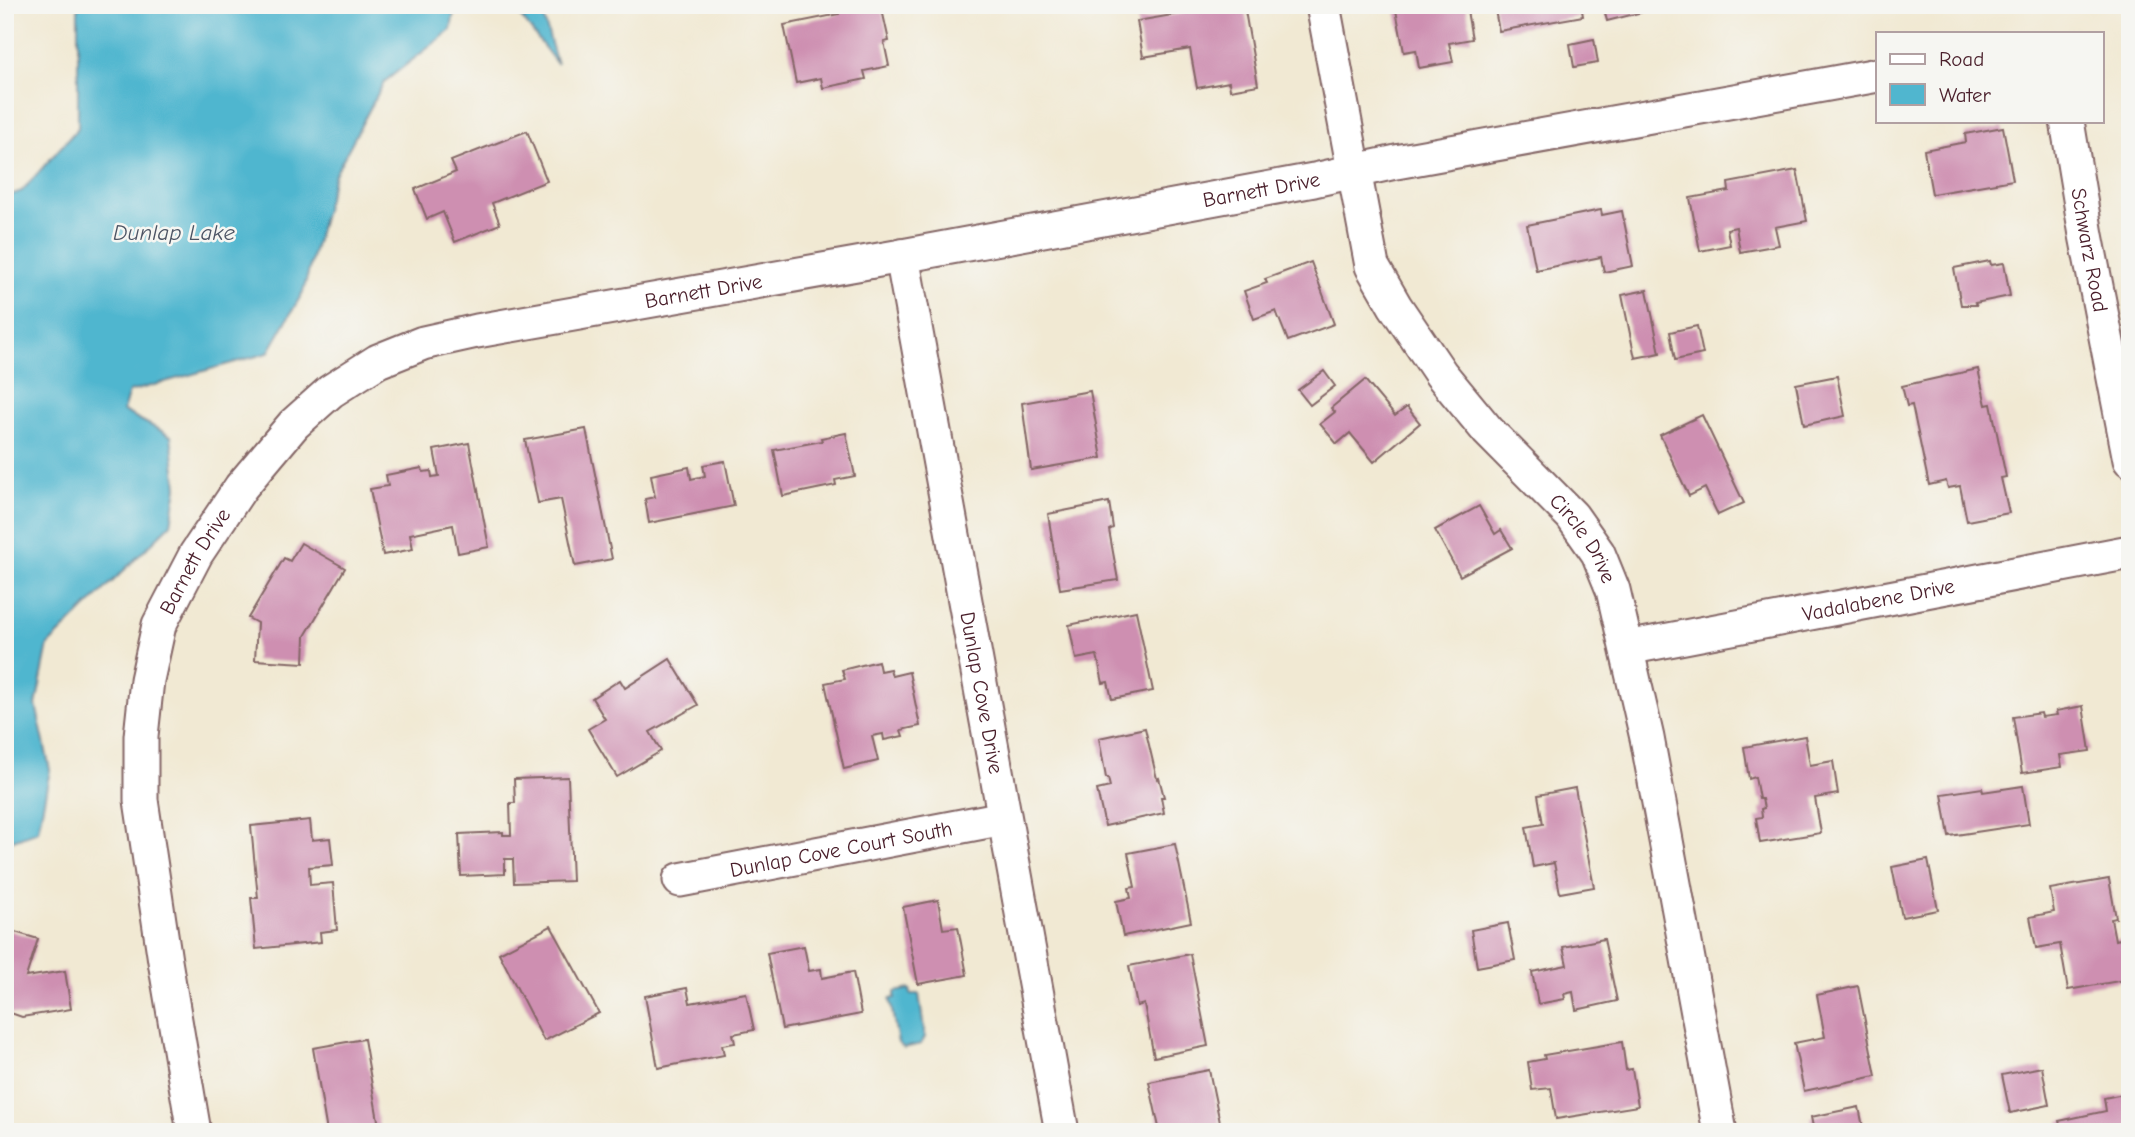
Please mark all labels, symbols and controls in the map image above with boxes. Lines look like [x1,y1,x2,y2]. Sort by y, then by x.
legend [1876,32,2104,122]
text: Road [1939,47,1984,71]
text: Water [1939,83,1992,107]
street label: Barnett Drive [1201,167,1322,212]
street label: Schwarz Road [2066,186,2113,314]
water label: Dunlap Lake [113,219,235,246]
street label: Barnett Drive [643,269,764,313]
street label: Circle Drive [1545,489,1621,586]
street label: Barnett Drive [155,504,235,618]
street label: Vadalabene Drive [1800,574,1957,626]
street label: Dunlap Cove Drive [955,610,1008,776]
street label: Dunlap Cove Court South [728,816,954,882]

